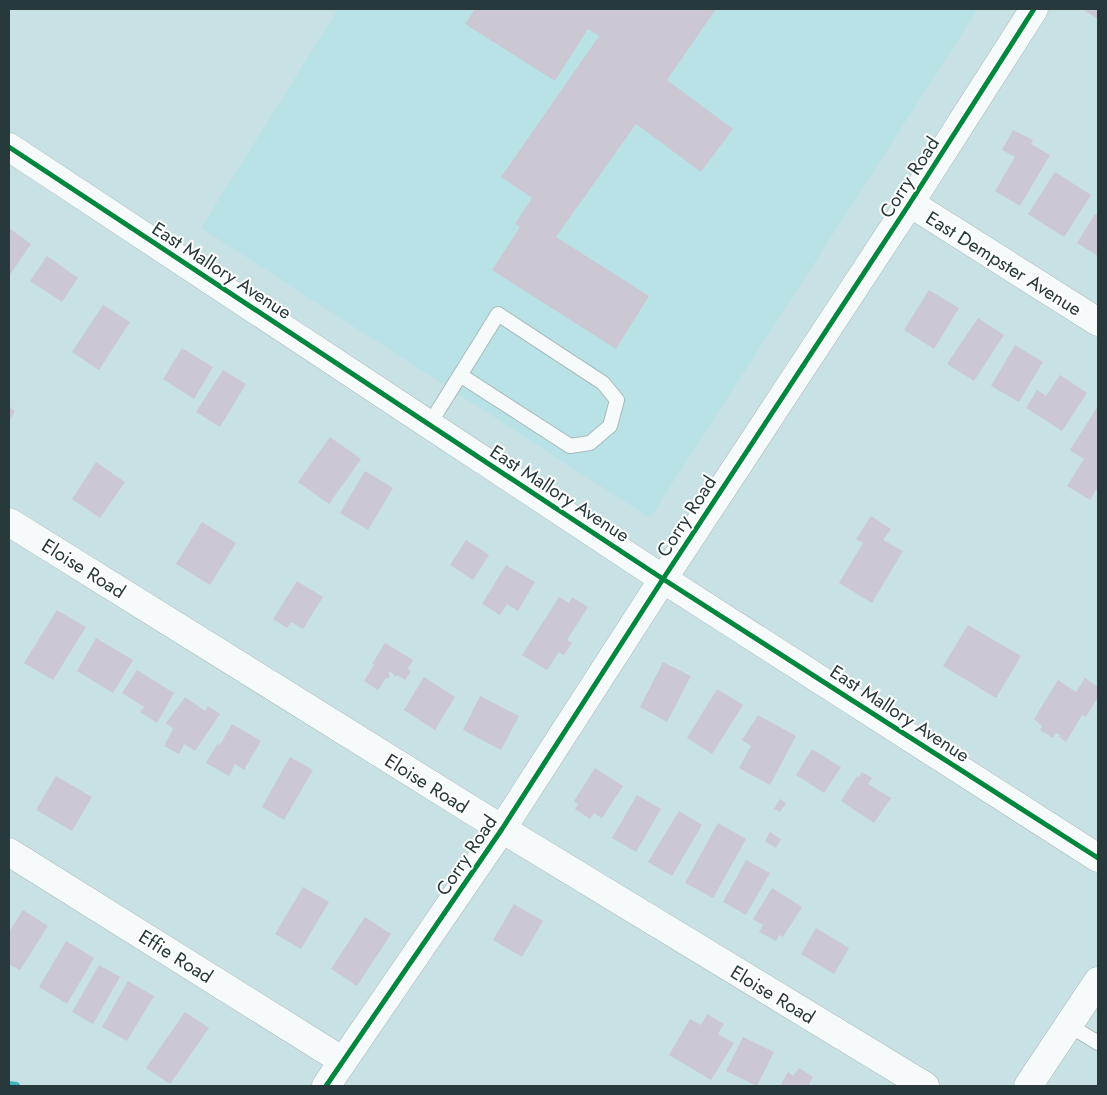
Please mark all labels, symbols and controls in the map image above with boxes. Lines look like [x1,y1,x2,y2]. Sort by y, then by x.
street label: Corry Road [873,131,946,223]
street label: East Dempster Avenue [921,204,1087,322]
street label: East Mallory Avenue [147,215,297,326]
street label: East Mallory Avenue [485,438,635,549]
street label: Corry Road [650,470,723,562]
street label: Eloise Road [37,532,131,605]
street label: East Mallory Avenue [825,658,975,769]
street label: Eloise Road [380,747,474,820]
street label: Corry Road [429,810,503,901]
street label: Effie Road [133,923,218,990]
street label: Eloise Road [725,959,820,1030]

